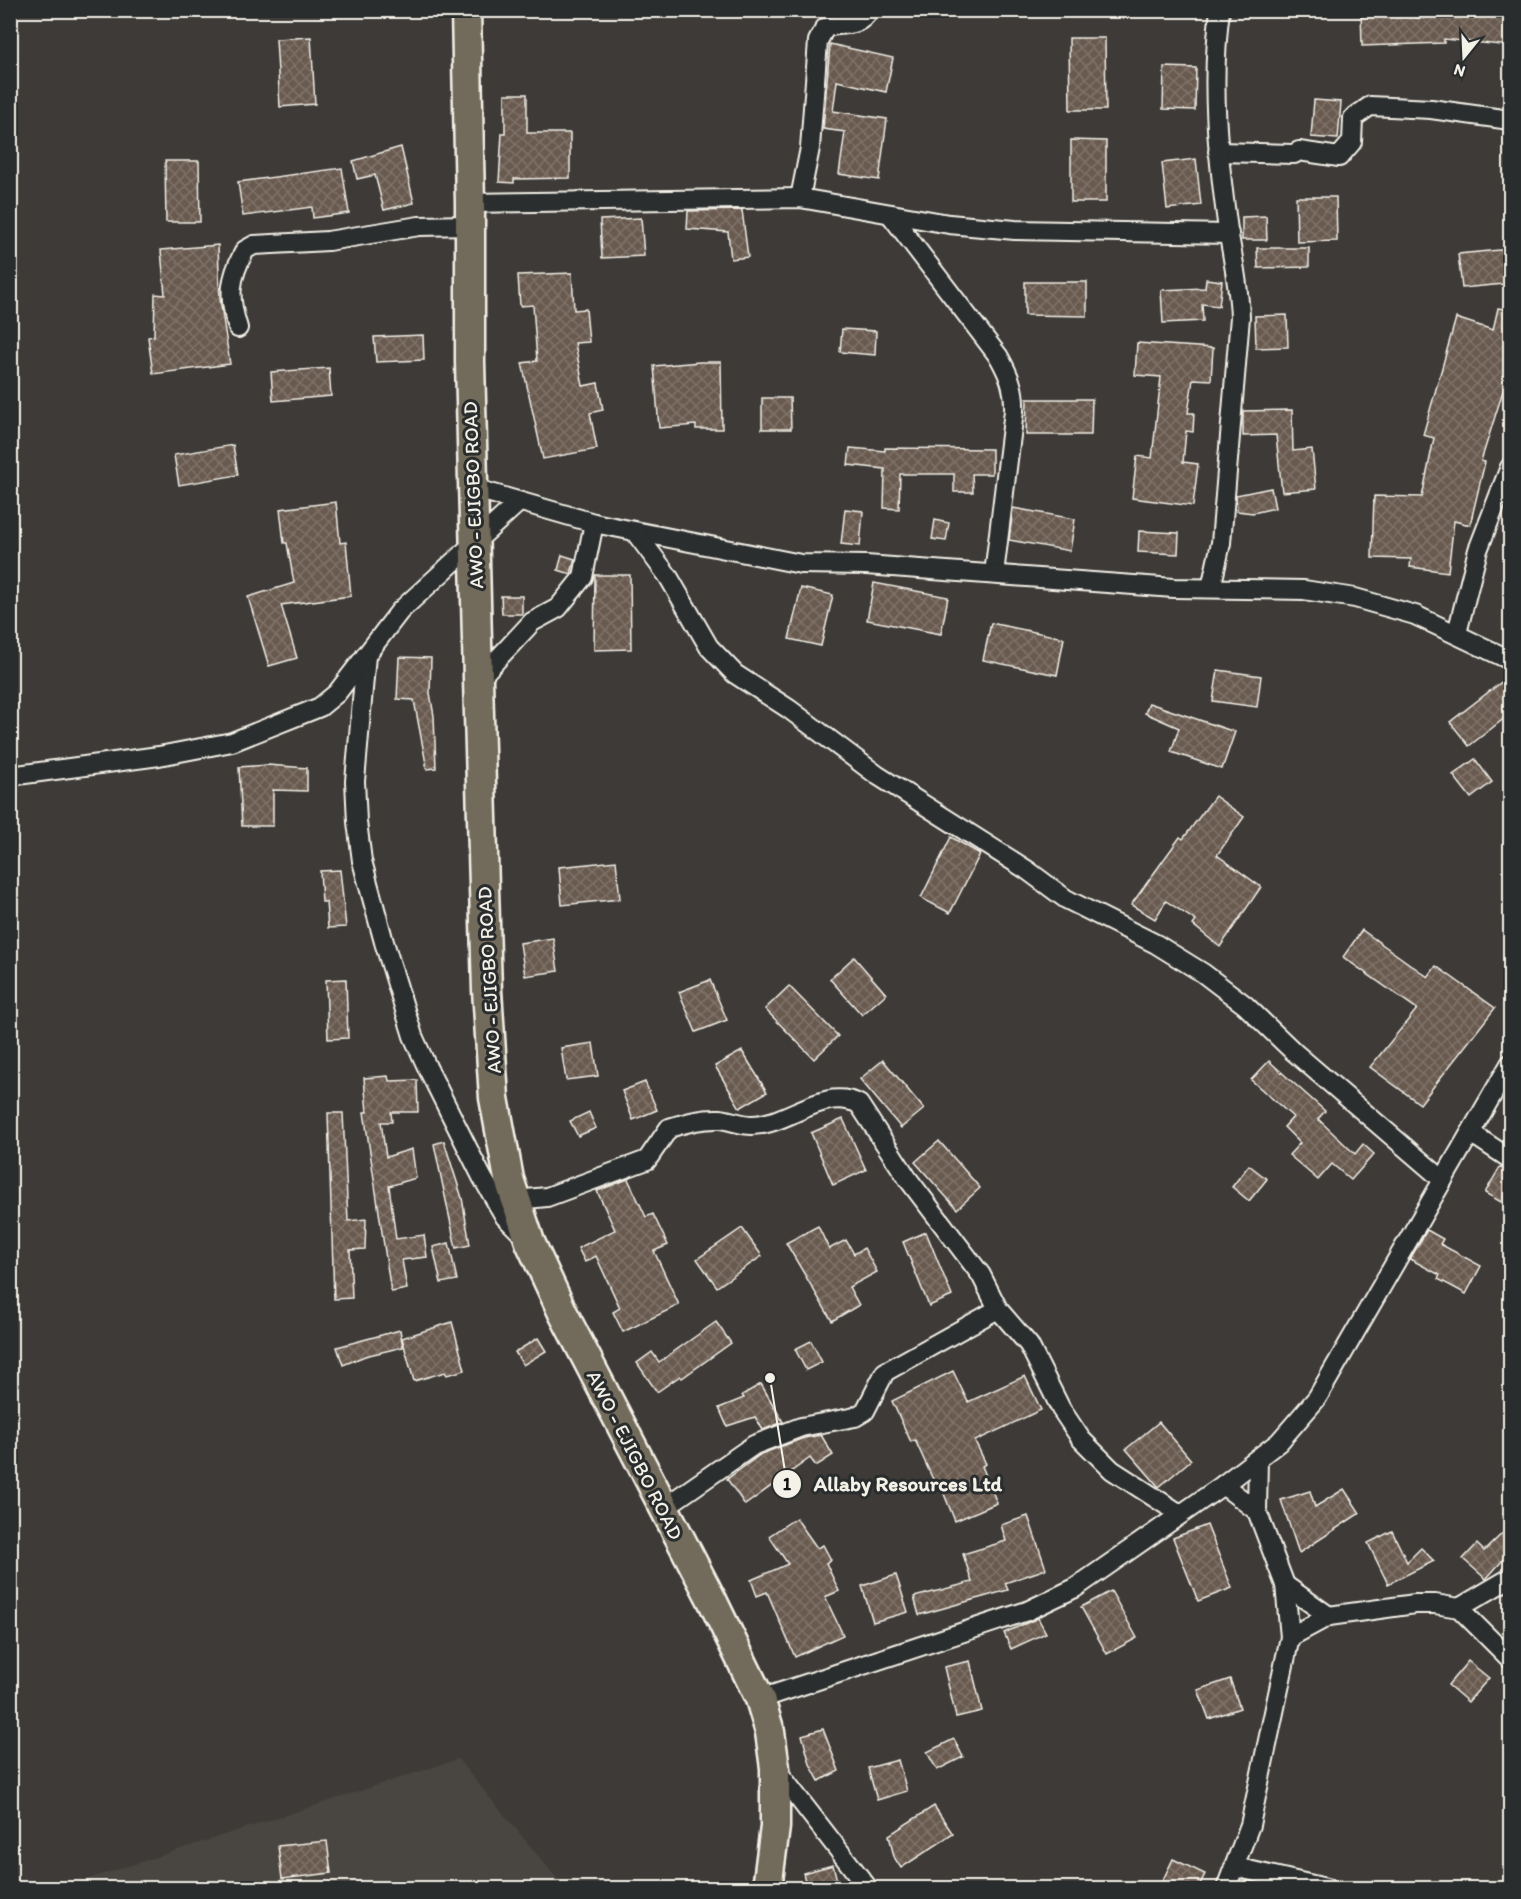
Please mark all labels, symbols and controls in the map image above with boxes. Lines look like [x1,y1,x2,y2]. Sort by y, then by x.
north arrow [1434,27,1494,87]
text: N [1451,60,1468,81]
street label: AWO - EJIGBO ROAD [458,401,488,589]
street label: AWO - EJIGBO ROAD [472,886,506,1074]
street label: AWO - EJIGBO ROAD [582,1366,688,1544]
callout: Allaby Resources Ltd [772,1464,1014,1503]
text: Allaby Resources Ltd [813,1471,1003,1497]
text: 1 [783,1473,792,1495]

